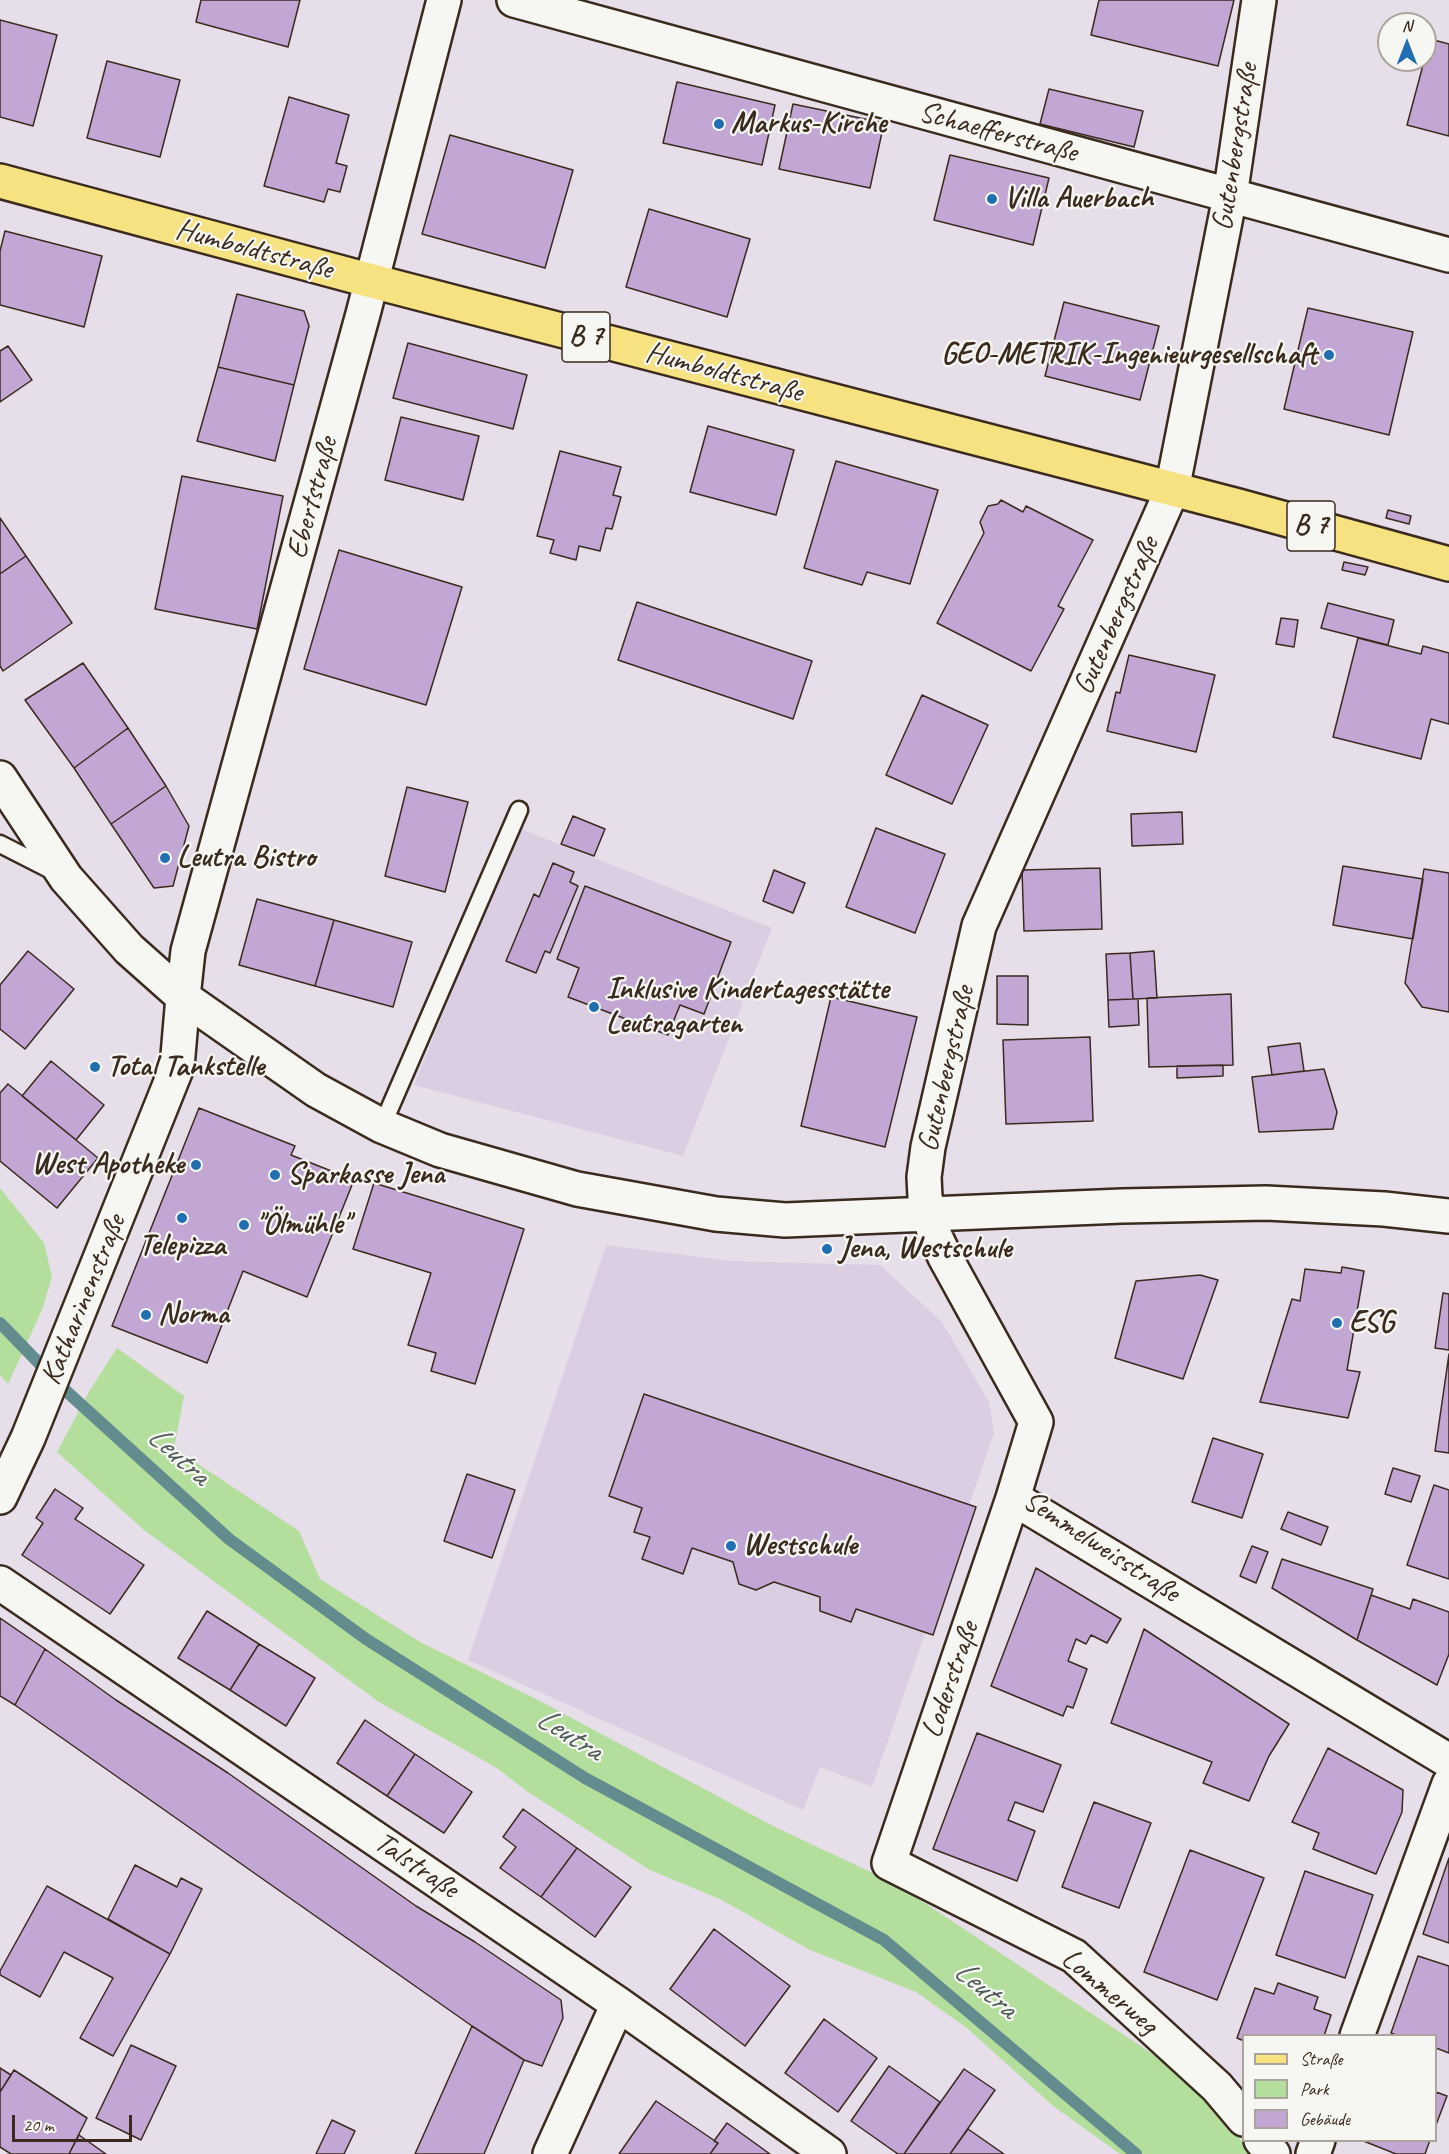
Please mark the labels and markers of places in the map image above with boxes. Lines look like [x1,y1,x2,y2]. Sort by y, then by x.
place label: Markus-Kirche [731,106,887,142]
marker: Markus-Kirche [712,117,726,131]
place label: Villa Auerbach [1004,181,1153,217]
marker: Villa Auerbach [985,192,999,206]
place label: GEO-METRIK-Ingenieurgesellschaft [941,337,1317,373]
marker: GEO-METRIK-Ingenieurgesellschaft [1322,348,1336,362]
place label: Leutra Bistro [177,840,315,876]
marker: Leutra Bistro [158,851,172,865]
place label: Inklusive Kindertagesstätte Leutragarten [606,972,888,1042]
marker: Inklusive Kindertagesstätte Leutragarten [587,1000,601,1014]
place label: Total Tankstelle [107,1049,264,1085]
marker: Total Tankstelle [88,1060,102,1074]
place label: West Apotheke [32,1147,184,1183]
place label: Sparkasse Jena [287,1157,444,1193]
marker: West Apotheke [189,1158,203,1172]
marker: Sparkasse Jena [268,1168,282,1182]
place label: "Ölmühle" [256,1207,349,1243]
marker: Telepizza [175,1211,189,1225]
marker: "Ölmühle" [237,1218,251,1232]
place label: Telepizza [139,1228,225,1264]
place label: Jena, Westschule [839,1231,1012,1267]
marker: Jena, Westschule [820,1242,834,1256]
place label: Norma [158,1297,229,1333]
place label: ESG [1349,1305,1394,1341]
marker: Norma [139,1308,153,1322]
marker: ESG [1330,1316,1344,1330]
place label: Westschule [743,1528,857,1564]
marker: Westschule [724,1539,738,1553]

